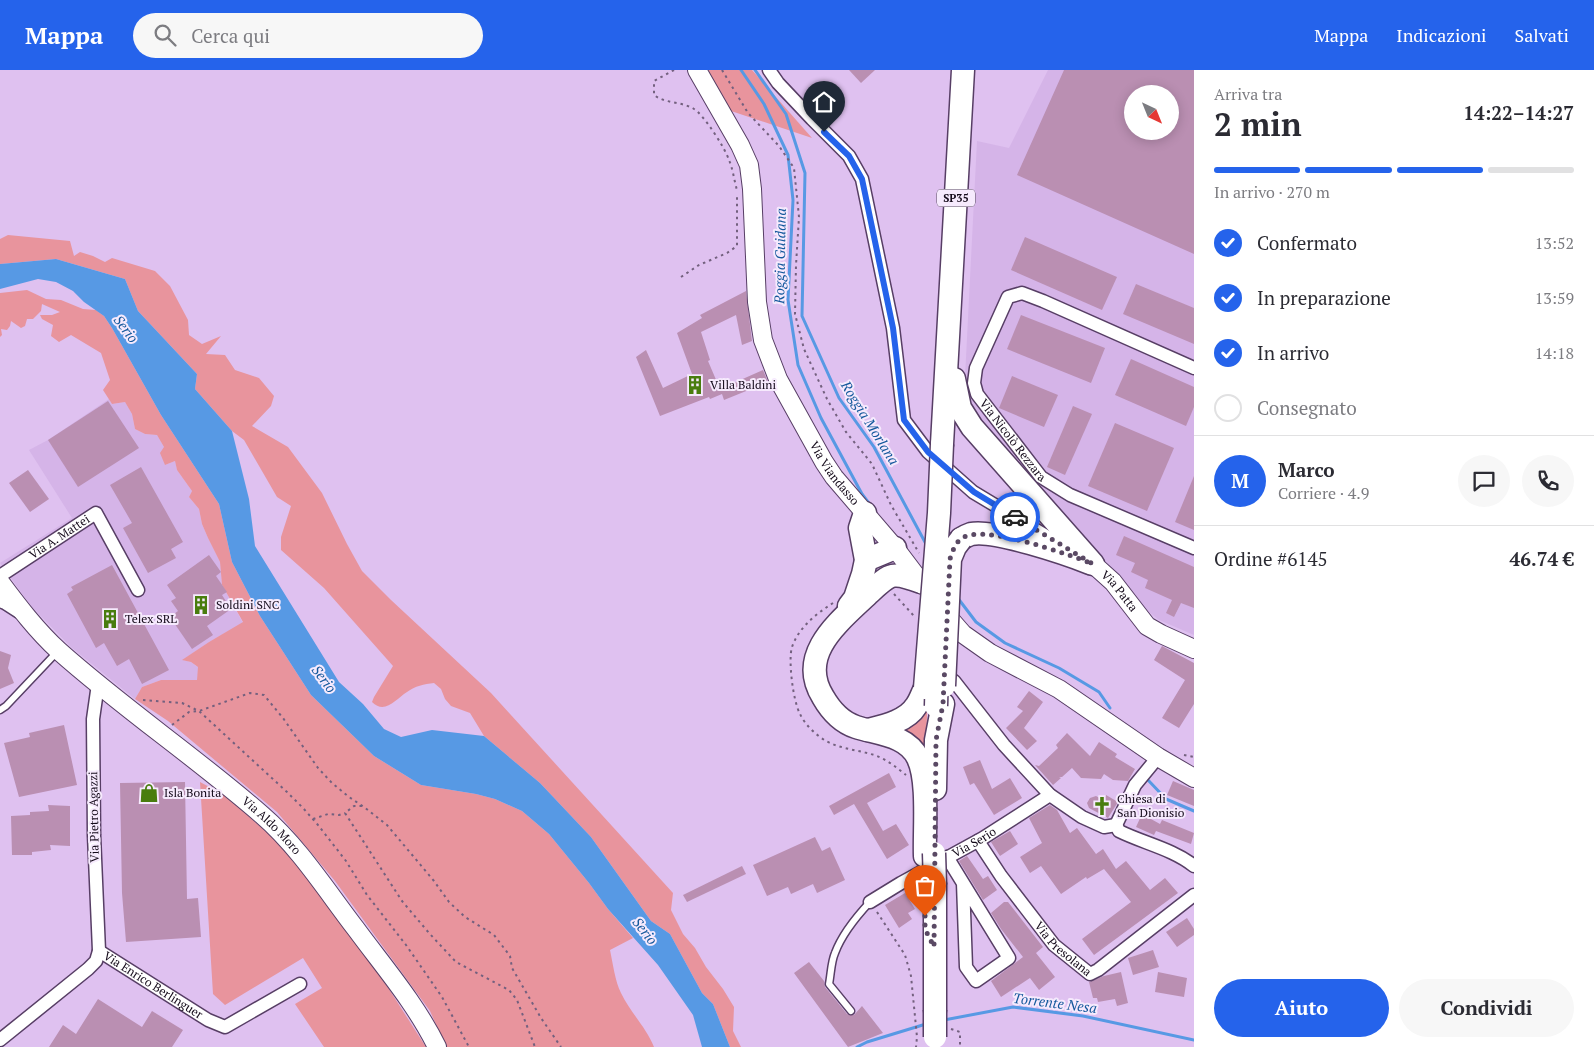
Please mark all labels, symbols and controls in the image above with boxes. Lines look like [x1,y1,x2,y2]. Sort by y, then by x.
search box [133,13,483,58]
text: Mappa [25,19,103,51]
icon: search [151,21,179,49]
text: Cerca qui [191,23,270,48]
text: Mappa [1314,23,1368,47]
text: Indicazioni [1396,23,1487,47]
text: Salvati [1515,23,1569,47]
pin [803,81,845,132]
text: Arriva tra [1214,83,1282,105]
north arrow [1124,85,1179,140]
map controls [1124,85,1179,140]
icon: home [810,88,838,116]
text: 14:22–14:27 [1463,100,1574,125]
text: 2 min [1214,103,1302,145]
text: In arrivo · 270 m [1214,181,1330,203]
road number: SP35 [937,190,975,206]
water label: Roggia Guidana [769,208,790,305]
icon: check [1214,229,1242,257]
text: Confermato [1257,230,1357,255]
text: 13:52 [1535,232,1574,254]
icon: check [1214,284,1242,312]
text: In preparazione [1257,285,1391,310]
text: 13:59 [1535,287,1574,309]
water label: Serio [110,311,143,346]
icon: check [1214,339,1242,367]
text: In arrivo [1257,340,1329,365]
text: 14:18 [1535,342,1574,364]
building icon: Villa Baldini [684,374,706,396]
water label: Roggia Morlana [836,376,904,468]
place label: Villa Baldini [710,377,776,392]
text: Consegnato [1257,395,1357,420]
street label: Via Nicolò Rezzara [977,396,1048,485]
street label: Via Viandasso [807,438,863,508]
button: chat [1458,455,1510,507]
button: phone [1522,455,1574,507]
text: Marco [1278,457,1335,482]
text: M [1231,468,1249,493]
text: Corriere · 4.9 [1278,482,1369,504]
courier [990,492,1040,542]
icon: car [1001,503,1029,531]
street label: Via A. Mattei [26,511,93,562]
text: Ordine #6145 [1214,546,1328,571]
text: 46.74 € [1510,546,1574,571]
street label: Via Patta [1098,567,1141,614]
building icon: Soldini SNC [190,594,212,616]
place label: Soldini SNC [216,597,280,612]
building icon: Telex SRL [99,608,121,630]
place label: Telex SRL [125,611,177,626]
water label: Serio [308,661,341,696]
street label: Via Pietro Agazzi [85,771,102,863]
shop icon: Isla Bonita [138,782,160,804]
place label: Isla Bonita [164,785,221,800]
place label: Chiesa di San Dionisio [1117,791,1185,820]
street label: Via Aldo Moro [239,793,305,858]
church icon: Chiesa di San Dionisio [1091,795,1113,817]
street label: Via Serio [949,823,999,860]
pin [904,865,946,916]
icon: bag [911,872,939,900]
water label: Serio [629,913,662,948]
street label: Via Presolana [1032,918,1095,979]
street label: Via Enrico Berlinguer [101,948,206,1022]
button: Aiuto [1214,979,1389,1037]
button: Condividi [1399,979,1574,1037]
water label: Torrente Nesa [1012,988,1098,1017]

